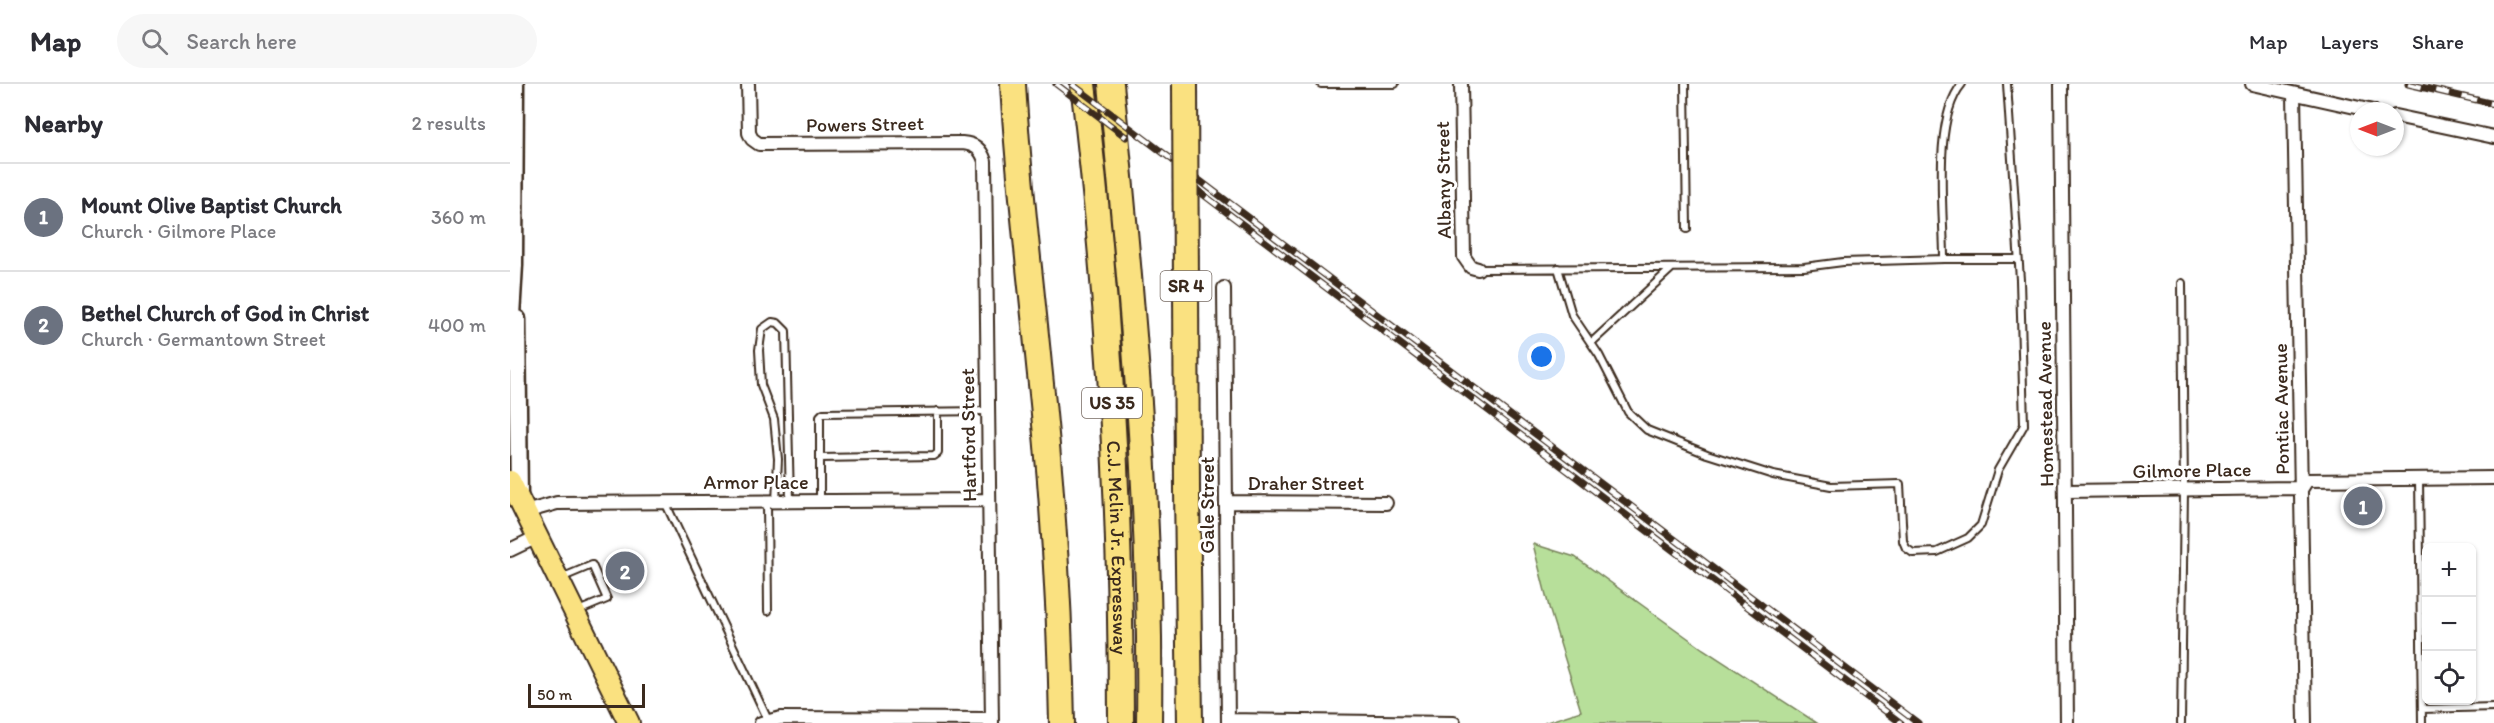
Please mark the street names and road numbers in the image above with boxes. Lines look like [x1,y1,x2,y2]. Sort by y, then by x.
street label: Powers Street [806,111,924,137]
street label: Albany Street [1430,121,1456,239]
road number: SR 4 [1160,271,1212,301]
street label: Homestead Avenue [2032,321,2058,487]
street label: Pontiac Avenue [2268,343,2294,475]
street label: Hartford Street [955,367,981,502]
road number: US 35 [1082,388,1142,418]
street label: C.J. Mclin Jr. Expressway [1102,440,1133,656]
street label: Gale Street [1195,456,1219,554]
street label: Gilmore Place [2132,457,2252,483]
street label: Armor Place [703,470,809,494]
street label: Draher Street [1248,471,1364,495]

